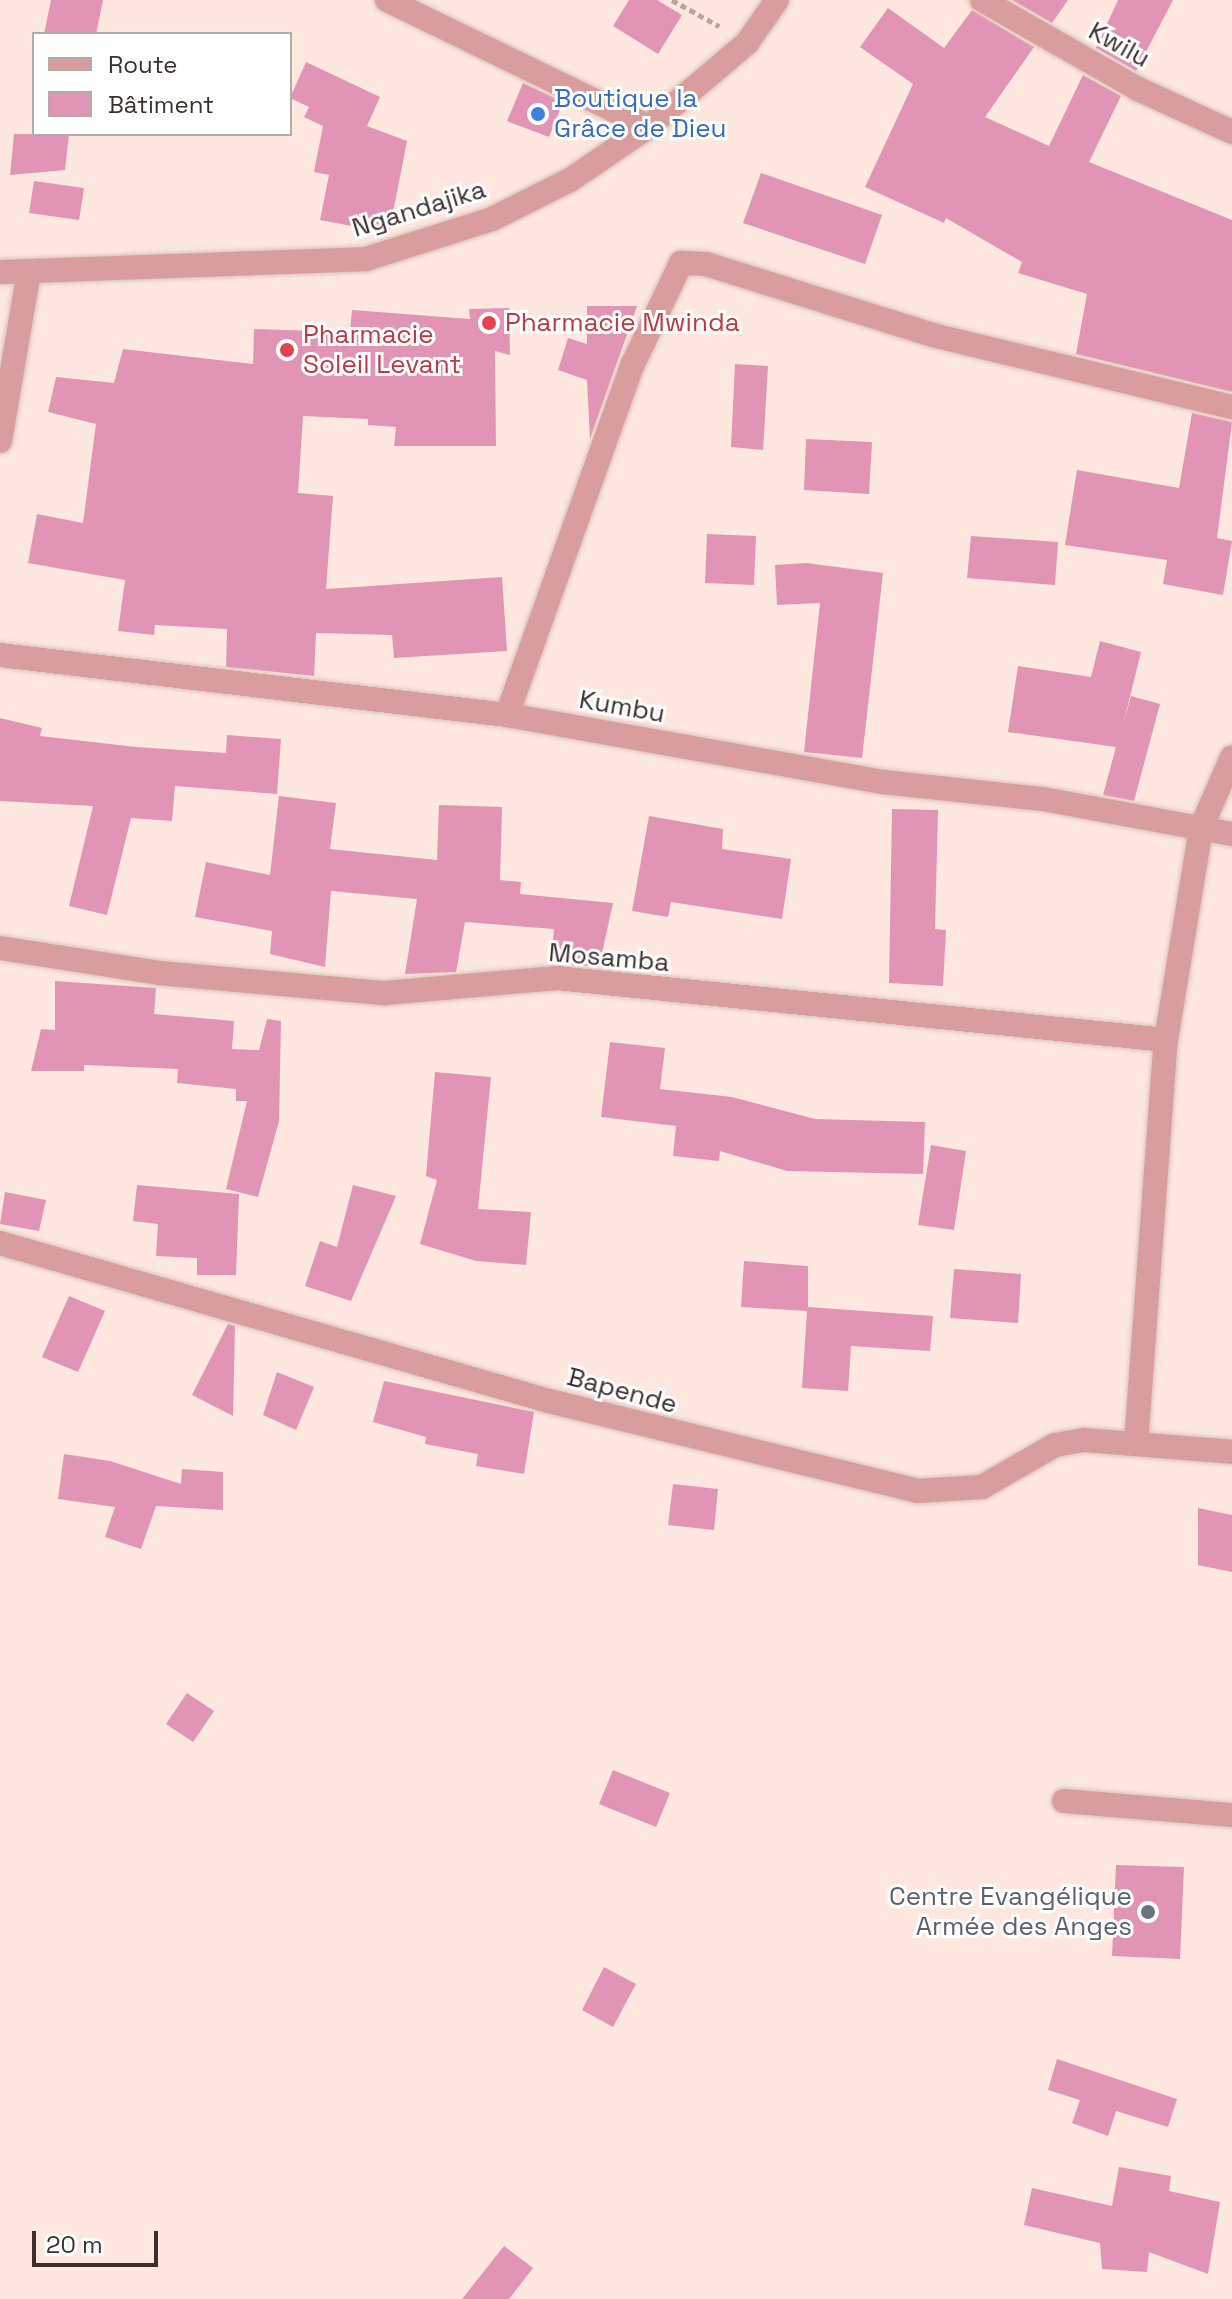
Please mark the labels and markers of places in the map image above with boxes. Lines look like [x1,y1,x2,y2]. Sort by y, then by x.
place label: Boutique la Grâce de Dieu [554,83,726,144]
marker: Boutique la Grâce de Dieu [529,105,547,123]
place label: Pharmacie Mwinda [505,307,740,339]
marker: Pharmacie Mwinda [480,314,498,332]
place label: Pharmacie Soleil Levant [303,319,461,380]
marker: Pharmacie Soleil Levant [278,341,296,359]
place label: Centre Evangélique Armée des Anges [889,1881,1132,1942]
marker: Centre Evangélique Armée des Anges [1139,1903,1157,1921]

